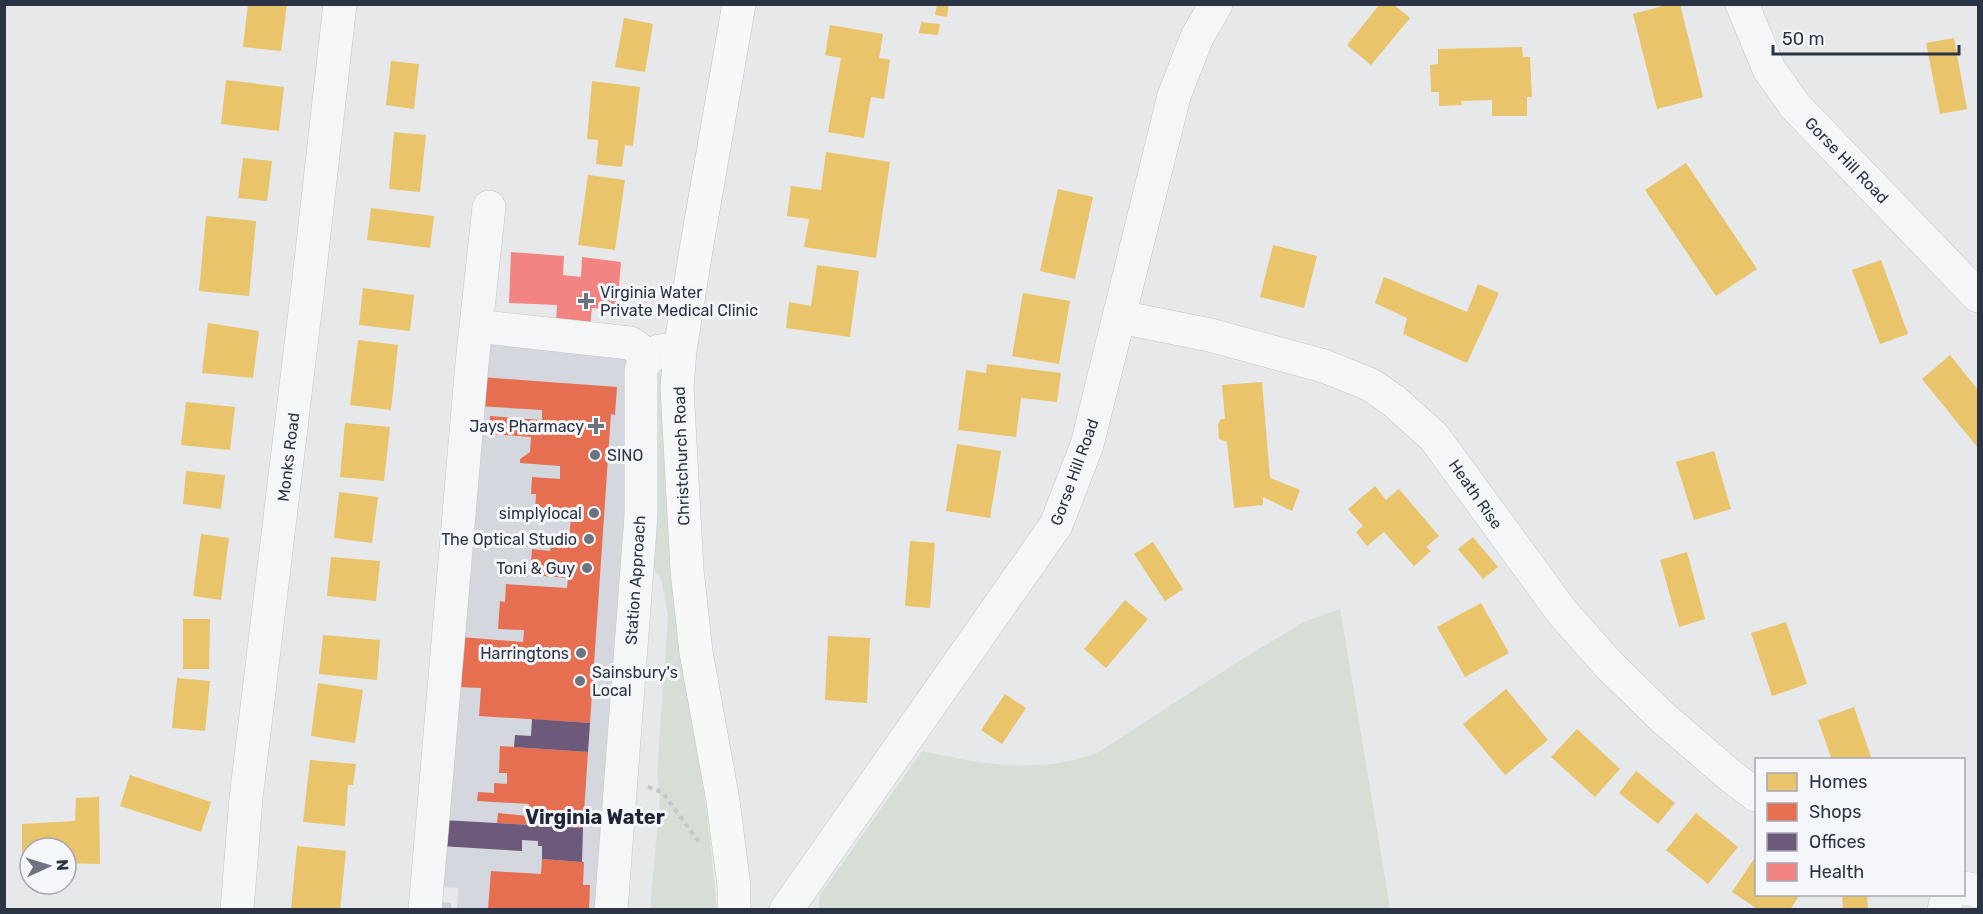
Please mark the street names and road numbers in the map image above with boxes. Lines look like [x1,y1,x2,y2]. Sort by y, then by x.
street label: Gorse Hill Road [1801,113,1892,207]
street label: Christchurch Road [670,386,693,526]
street label: Monks Road [274,411,303,503]
street label: Gorse Hill Road [1046,416,1103,528]
street label: Heath Rise [1445,456,1506,533]
street label: Station Approach [621,515,650,645]

